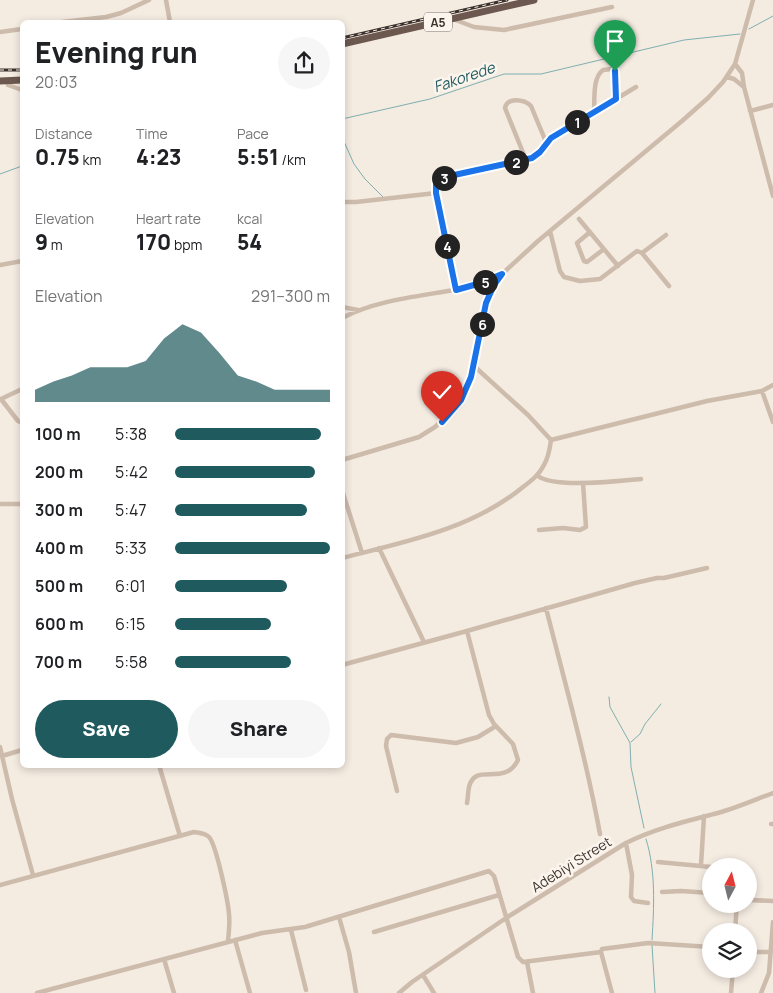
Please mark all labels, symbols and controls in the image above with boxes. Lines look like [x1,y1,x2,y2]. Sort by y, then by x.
road number: A5 [424,13,452,32]
pin [594,20,636,71]
icon: arrive [601,27,629,55]
text: Evening run [35,33,198,71]
button: share [278,37,330,89]
water label: Fakorede [431,56,499,97]
text: 20:03 [35,71,77,93]
pin: 1 [564,110,590,134]
text: 1 [574,113,581,132]
text: Distance [35,124,92,143]
text: Time [136,124,168,143]
text: Pace [237,124,269,143]
text: 0.75 [35,143,80,171]
text: 4:23 [136,143,182,171]
text: 5:51 [237,143,279,171]
text: km [80,150,101,169]
text: /km [279,150,306,169]
pin: 2 [504,150,528,174]
text: 2 [512,153,521,172]
pin: 3 [432,166,456,190]
text: 3 [440,169,449,188]
text: Elevation [35,209,94,228]
text: Heart rate [136,209,201,228]
text: kcal [237,209,263,228]
text: 9 [35,228,48,256]
text: 170 [136,228,171,256]
text: 54 [237,228,262,256]
pin: 4 [434,234,460,258]
text: m [48,235,63,254]
text: bpm [171,235,202,254]
text: 4 [443,237,452,256]
pin: 5 [472,270,498,294]
text: 5 [481,273,490,292]
text: Elevation [35,285,103,307]
text: 291–300 m [251,285,330,307]
pin: 6 [470,312,494,336]
text: 6 [478,315,487,334]
pin [421,371,463,422]
icon: check [428,378,456,406]
text: 100 m [35,423,81,445]
text: 5:38 [115,423,147,445]
text: 200 m [35,461,83,483]
text: 5:42 [115,461,148,483]
text: 300 m [35,499,83,521]
text: 5:47 [115,499,147,521]
text: 400 m [35,537,83,559]
text: 5:33 [115,537,147,559]
text: 500 m [35,575,83,597]
text: 6:01 [115,575,146,597]
text: 600 m [35,613,84,635]
text: 6:15 [115,613,145,635]
text: 700 m [35,651,82,673]
text: 5:58 [115,651,148,673]
button: Save [35,700,178,758]
button: Share [188,700,330,758]
street label: Adebiyi Street [527,832,615,896]
north arrow [702,858,758,912]
map controls [702,858,757,978]
button: layers [702,923,757,978]

